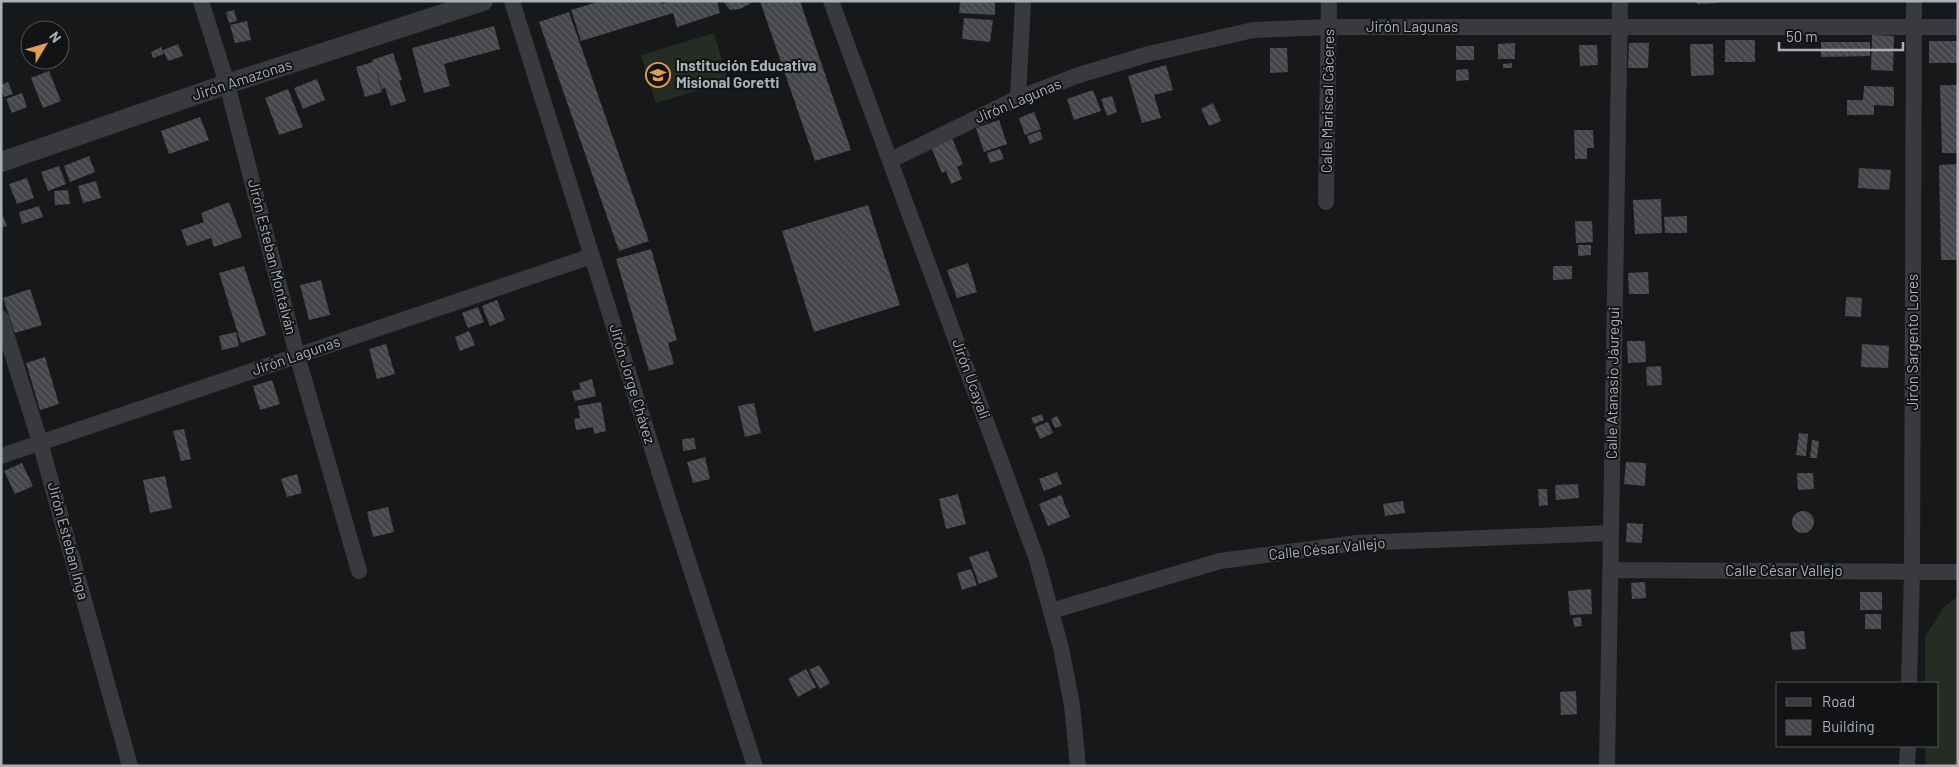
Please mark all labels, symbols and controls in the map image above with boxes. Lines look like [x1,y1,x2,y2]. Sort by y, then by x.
street label: Jirón Lagunas [1366,17,1458,35]
north arrow [20,20,70,70]
scale bar [1779,20,1903,52]
text: 50 m [1786,27,1818,45]
text: N [46,28,65,46]
street label: Calle Mariscal Cáceres [1317,29,1337,173]
street label: Jirón Amazonas [189,54,294,104]
place label: Institución Educativa Misional Goretti [676,56,817,91]
school or university icon: Institución Educativa Misional Goretti [645,62,671,88]
street label: Jirón Lagunas [972,74,1064,126]
street label: Jirón Esteban Montalván [245,177,301,336]
street label: Jirón Sargento Lores [1903,274,1921,410]
street label: Calle Atanasio Jáuregui [1602,307,1622,459]
street label: Jirón Jorge Chávez [606,322,660,446]
street label: Jirón Lagunas [249,332,342,379]
street label: Jirón Ucayali [949,336,995,421]
street label: Jirón Esteban Inga [45,480,93,602]
street label: Calle César Vallejo [1268,533,1386,563]
street label: Calle César Vallejo [1725,561,1843,579]
legend [1776,682,1939,747]
text: Road [1822,692,1855,710]
text: Building [1822,717,1875,735]

